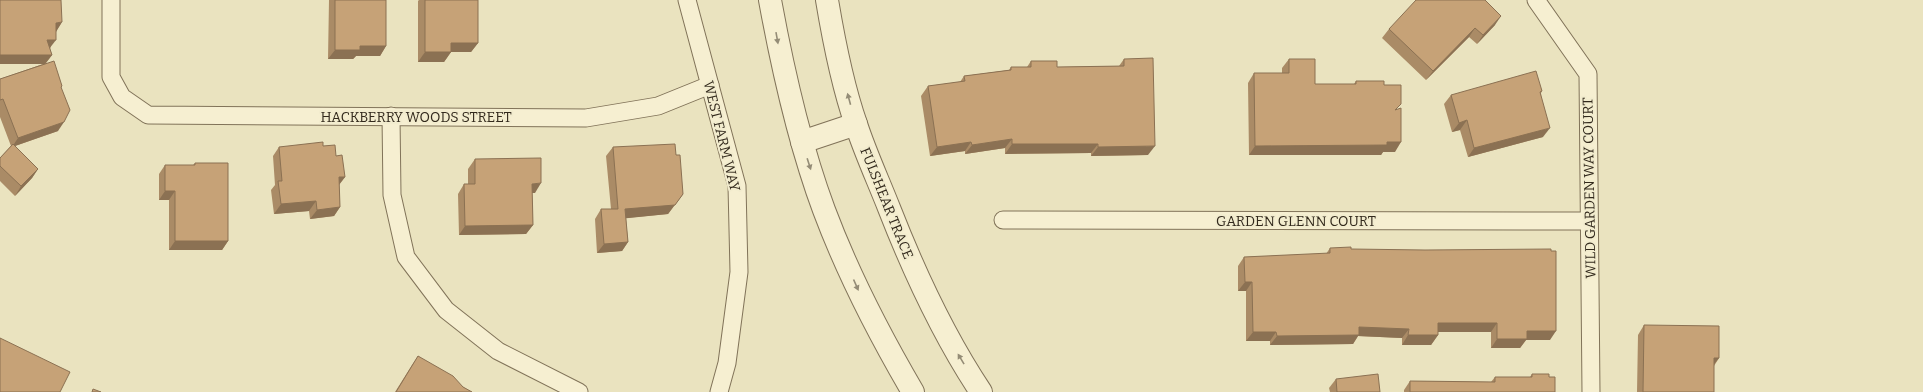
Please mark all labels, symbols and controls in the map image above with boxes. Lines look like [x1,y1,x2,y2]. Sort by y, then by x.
one-way arrow [774,32,780,44]
street label: WEST FARM WAY [700,79,743,193]
one-way arrow [846,92,852,104]
street label: WILD GARDEN WAY COURT [1579,97,1600,279]
street label: HACKBERRY WOODS STREET [320,109,512,126]
street label: FULSHEAR TRACE [856,145,917,262]
one-way arrow [807,159,813,171]
street label: GARDEN GLENN COURT [1216,213,1376,230]
one-way arrow [853,280,859,291]
one-way arrow [958,353,965,364]

